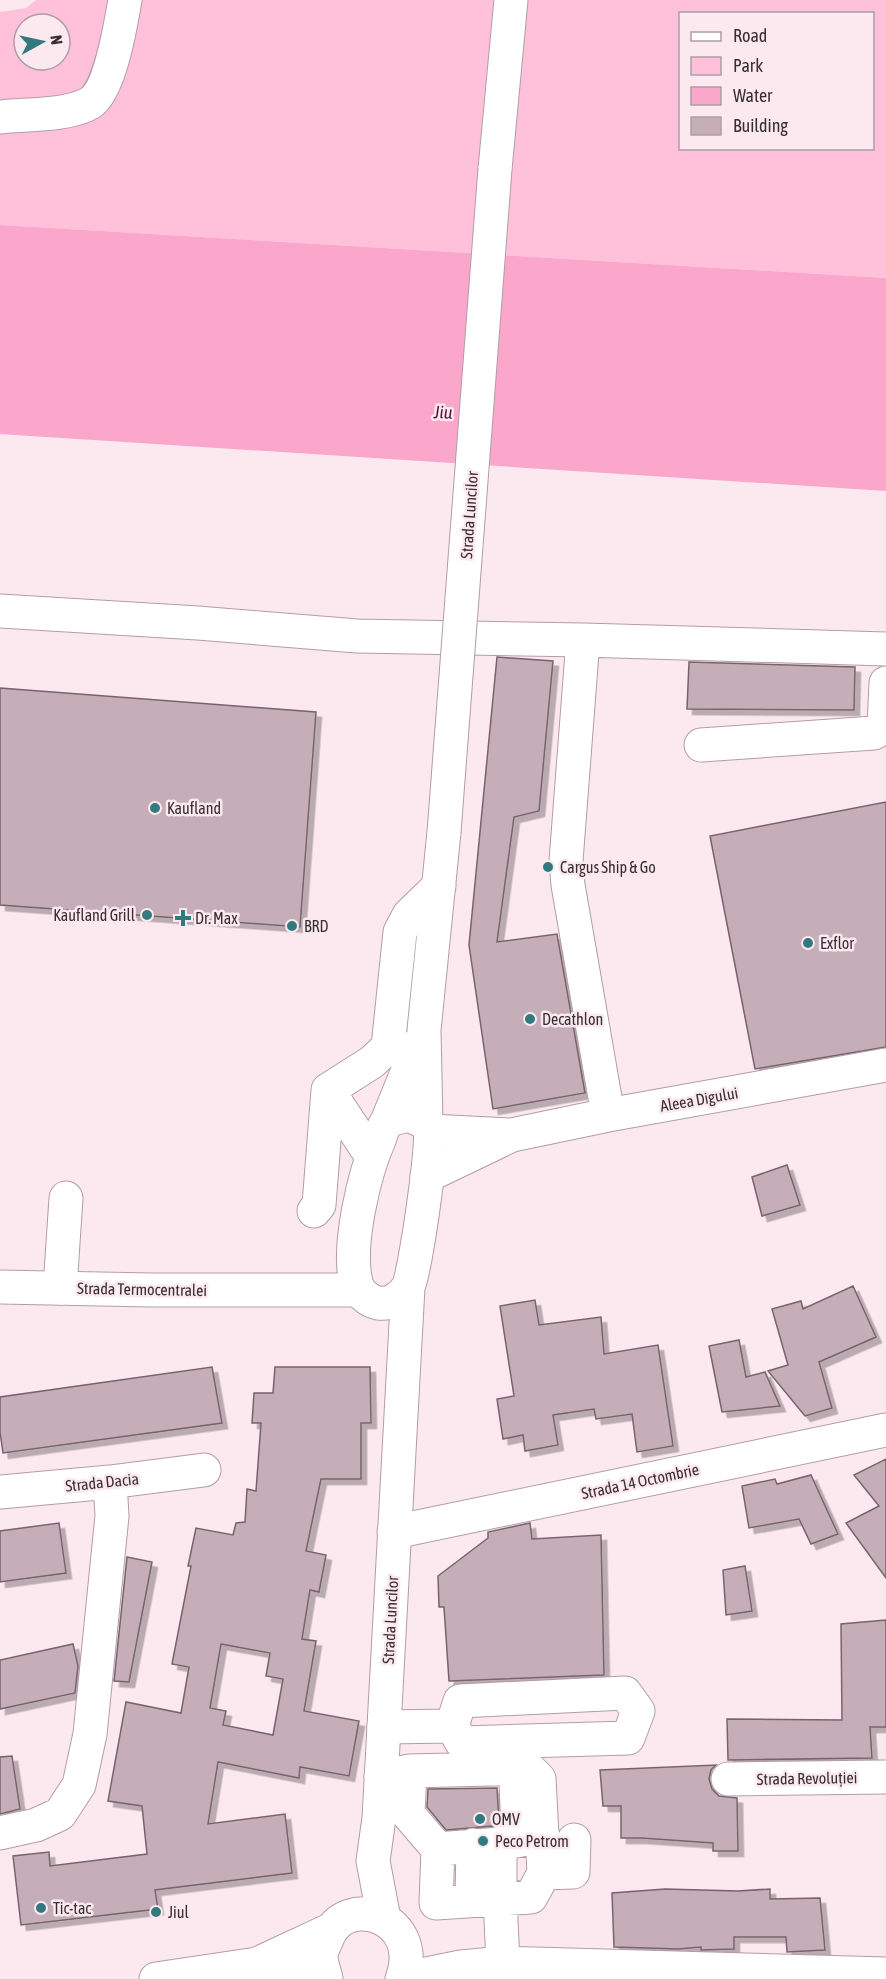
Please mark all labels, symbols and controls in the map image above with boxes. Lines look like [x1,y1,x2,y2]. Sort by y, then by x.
north arrow [12,12,72,72]
legend [679,12,874,150]
text: Road [733,25,767,46]
text: N [47,34,66,46]
text: Park [733,55,763,76]
text: Water [733,85,773,106]
text: Building [733,115,788,136]
water label: Jiu [432,401,453,423]
street label: Strada Luncilor [457,470,481,560]
place label: Kaufland [167,799,221,817]
marker: Kaufland [148,801,162,815]
place label: Cargus Ship & Go [560,858,656,877]
marker: Cargus Ship & Go [541,860,555,874]
place label: Kaufland Grill [53,906,136,924]
marker: Kaufland Grill [140,908,154,922]
place label: Dr. Max [195,909,238,927]
marker: Dr. Max [176,911,190,925]
place label: BRD [304,917,329,935]
marker: BRD [285,919,299,933]
place label: Exflor [820,934,854,952]
marker: Exflor [801,936,815,950]
place label: Decathlon [542,1010,603,1028]
marker: Decathlon [523,1012,537,1026]
street label: Aleea Digului [659,1083,740,1116]
street label: Strada Termocentralei [77,1279,207,1299]
street label: Strada 14 Octombrie [580,1460,700,1502]
street label: Strada Dacia [64,1469,140,1495]
street label: Strada Luncilor [379,1575,401,1664]
street label: Strada Revoluției [757,1768,857,1789]
place label: OMV [492,1810,520,1828]
marker: OMV [473,1812,487,1826]
place label: Peco Petrom [495,1832,569,1850]
marker: Peco Petrom [476,1834,490,1848]
place label: Tic-tac [53,1899,91,1917]
marker: Tic-tac [34,1901,48,1915]
place label: Jiul [168,1903,190,1921]
marker: Jiul [149,1905,163,1919]

